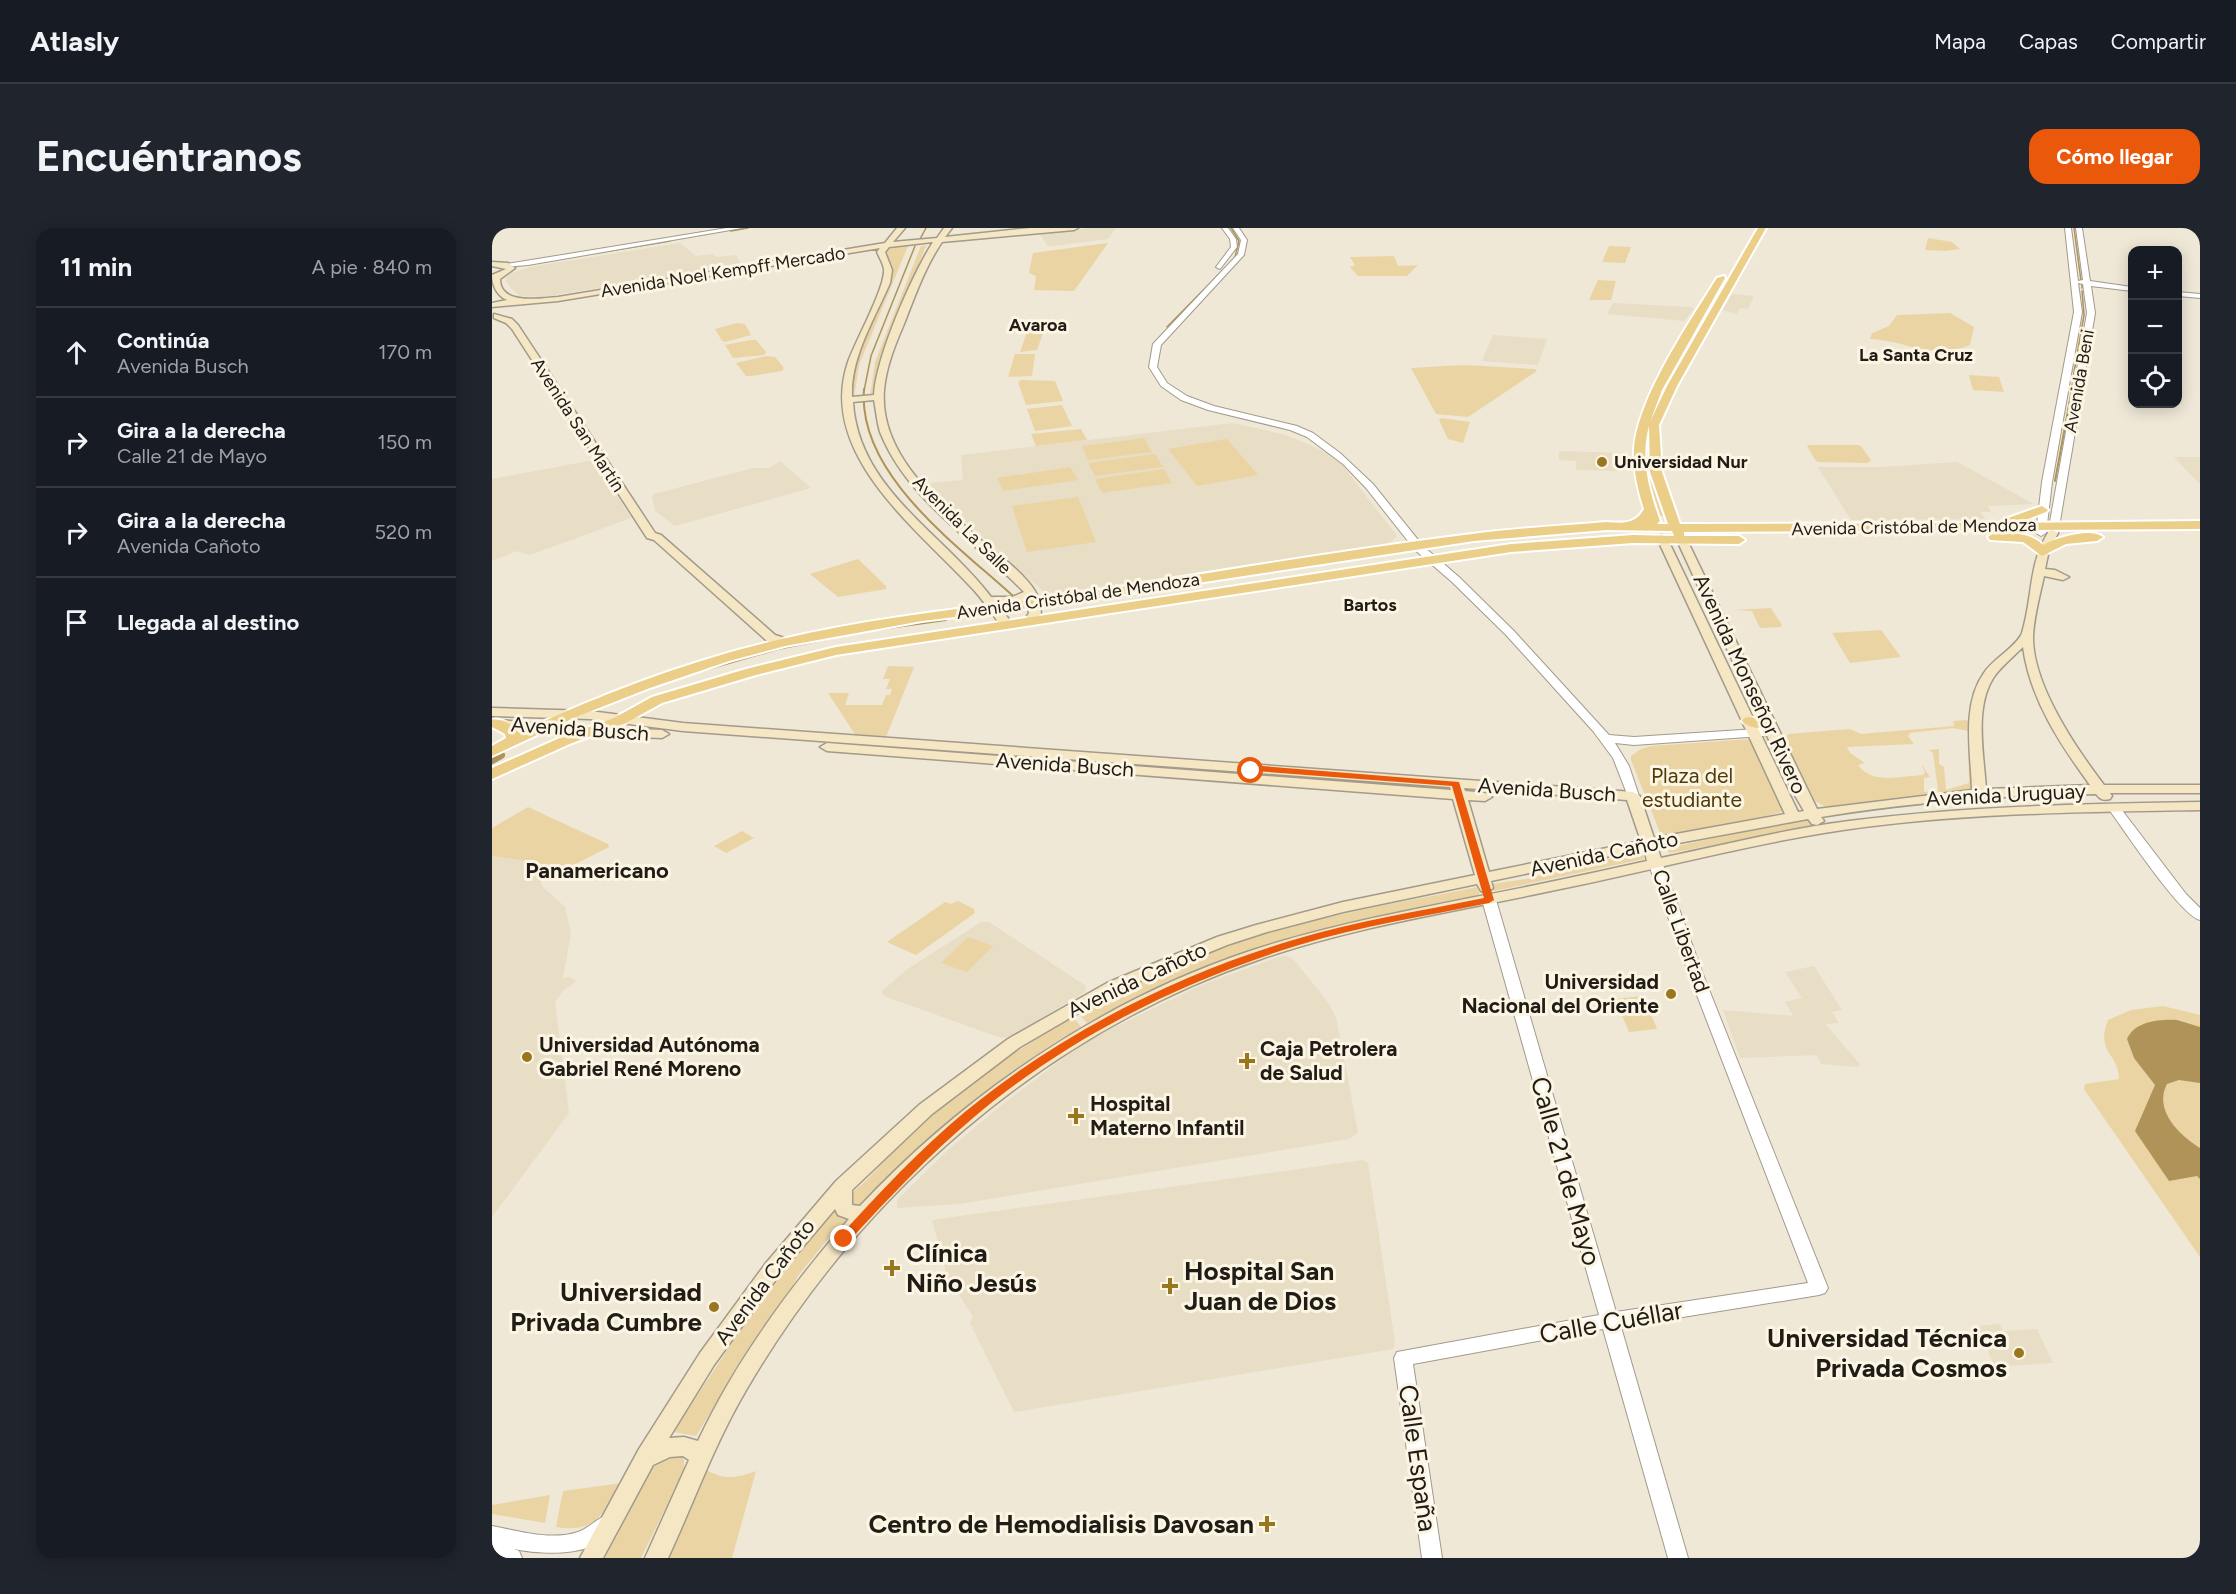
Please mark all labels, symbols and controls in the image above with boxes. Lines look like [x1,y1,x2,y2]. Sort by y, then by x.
text: Atlasly [30,24,119,58]
text: Mapa [1934,29,1986,54]
text: Capas [2019,29,2078,54]
text: Compartir [2111,29,2206,54]
button: Cómo llegar [2029,129,2200,184]
text: Encuéntranos [36,131,302,182]
street label: Avenida Noel Kempff Mercado [599,242,847,302]
map controls [2128,246,2182,408]
button: + [2128,246,2182,300]
text: 11 min [60,251,132,283]
text: A pie · 840 m [312,255,432,279]
button: − [2128,300,2182,354]
district label: Avaroa [1009,314,1067,336]
text: Continúa [117,327,210,354]
street label: Avenida Beni [2059,328,2099,434]
icon: ahead [60,336,93,369]
text: 170 m [378,340,432,364]
district label: La Santa Cruz [1859,344,1973,366]
text: Avenida Busch [117,354,249,378]
street label: Avenida San Martín [526,354,630,496]
button: locate [2128,354,2182,408]
text: Gira a la derecha [117,417,286,444]
icon: right [60,426,93,459]
text: 150 m [377,430,432,454]
text: Calle 21 de Mayo [117,444,267,468]
place label: Universidad Nur [1614,451,1748,473]
marker: Universidad Nur [1595,455,1609,469]
street label: Avenida La Salle [908,471,1016,579]
text: Gira a la derecha [117,507,286,534]
street label: Avenida Cristóbal de Mendoza [1791,514,2037,540]
icon: right [60,516,93,549]
text: 520 m [375,520,432,544]
text: Avenida Cañoto [117,534,261,558]
street label: Avenida Cristóbal de Mendoza [955,568,1201,624]
street label: Avenida Monseñor Rivero [1689,570,1812,798]
district label: Bartos [1343,594,1397,616]
icon: arrive [60,606,93,639]
text: Llegada al destino [117,609,299,636]
street label: Avenida Busch [510,711,650,746]
street label: Avenida Busch [995,747,1135,782]
route start [1237,757,1263,783]
park label: Plaza del estudiante [1642,763,1742,812]
street label: Avenida Busch [1477,772,1617,807]
street label: Avenida Uruguay [1925,778,2087,811]
street label: Avenida Cañoto [1528,826,1680,881]
district label: Panamericano [525,857,669,884]
street label: Calle Libertad [1648,866,1715,996]
street label: Avenida Cañoto [1063,936,1210,1023]
place label: Universidad Nacional del Oriente [1461,969,1659,1018]
marker: Universidad Nacional del Oriente [1664,987,1678,1001]
place label: Universidad Autónoma Gabriel René Moreno [539,1032,760,1081]
place label: Caja Petrolera de Salud [1260,1036,1397,1085]
marker: Universidad Autónoma Gabriel René Moreno [520,1050,534,1064]
marker: Caja Petrolera de Salud [1238,1052,1256,1070]
street label: Calle 21 de Mayo [1524,1073,1608,1269]
place label: Hospital Materno Infantil [1090,1091,1244,1140]
marker: Hospital Materno Infantil [1067,1107,1085,1125]
street label: Avenida Cañoto [709,1214,820,1349]
route end [830,1225,856,1251]
place label: Clínica Niño Jesús [906,1237,1037,1299]
place label: Hospital San Juan de Dios [1184,1255,1336,1317]
marker: Clínica Niño Jesús [883,1259,901,1277]
place label: Universidad Privada Cumbre [510,1276,702,1338]
marker: Hospital San Juan de Dios [1161,1277,1179,1295]
street label: Calle Cuéllar [1537,1294,1685,1350]
marker: Universidad Privada Cumbre [707,1300,721,1314]
place label: Universidad Técnica Privada Cosmos [1767,1322,2007,1384]
marker: Universidad Técnica Privada Cosmos [2012,1346,2026,1360]
street label: Calle España [1392,1383,1444,1533]
place label: Centro de Hemodialisis Davosan [868,1508,1254,1540]
marker: Centro de Hemodialisis Davosan [1258,1515,1276,1533]

